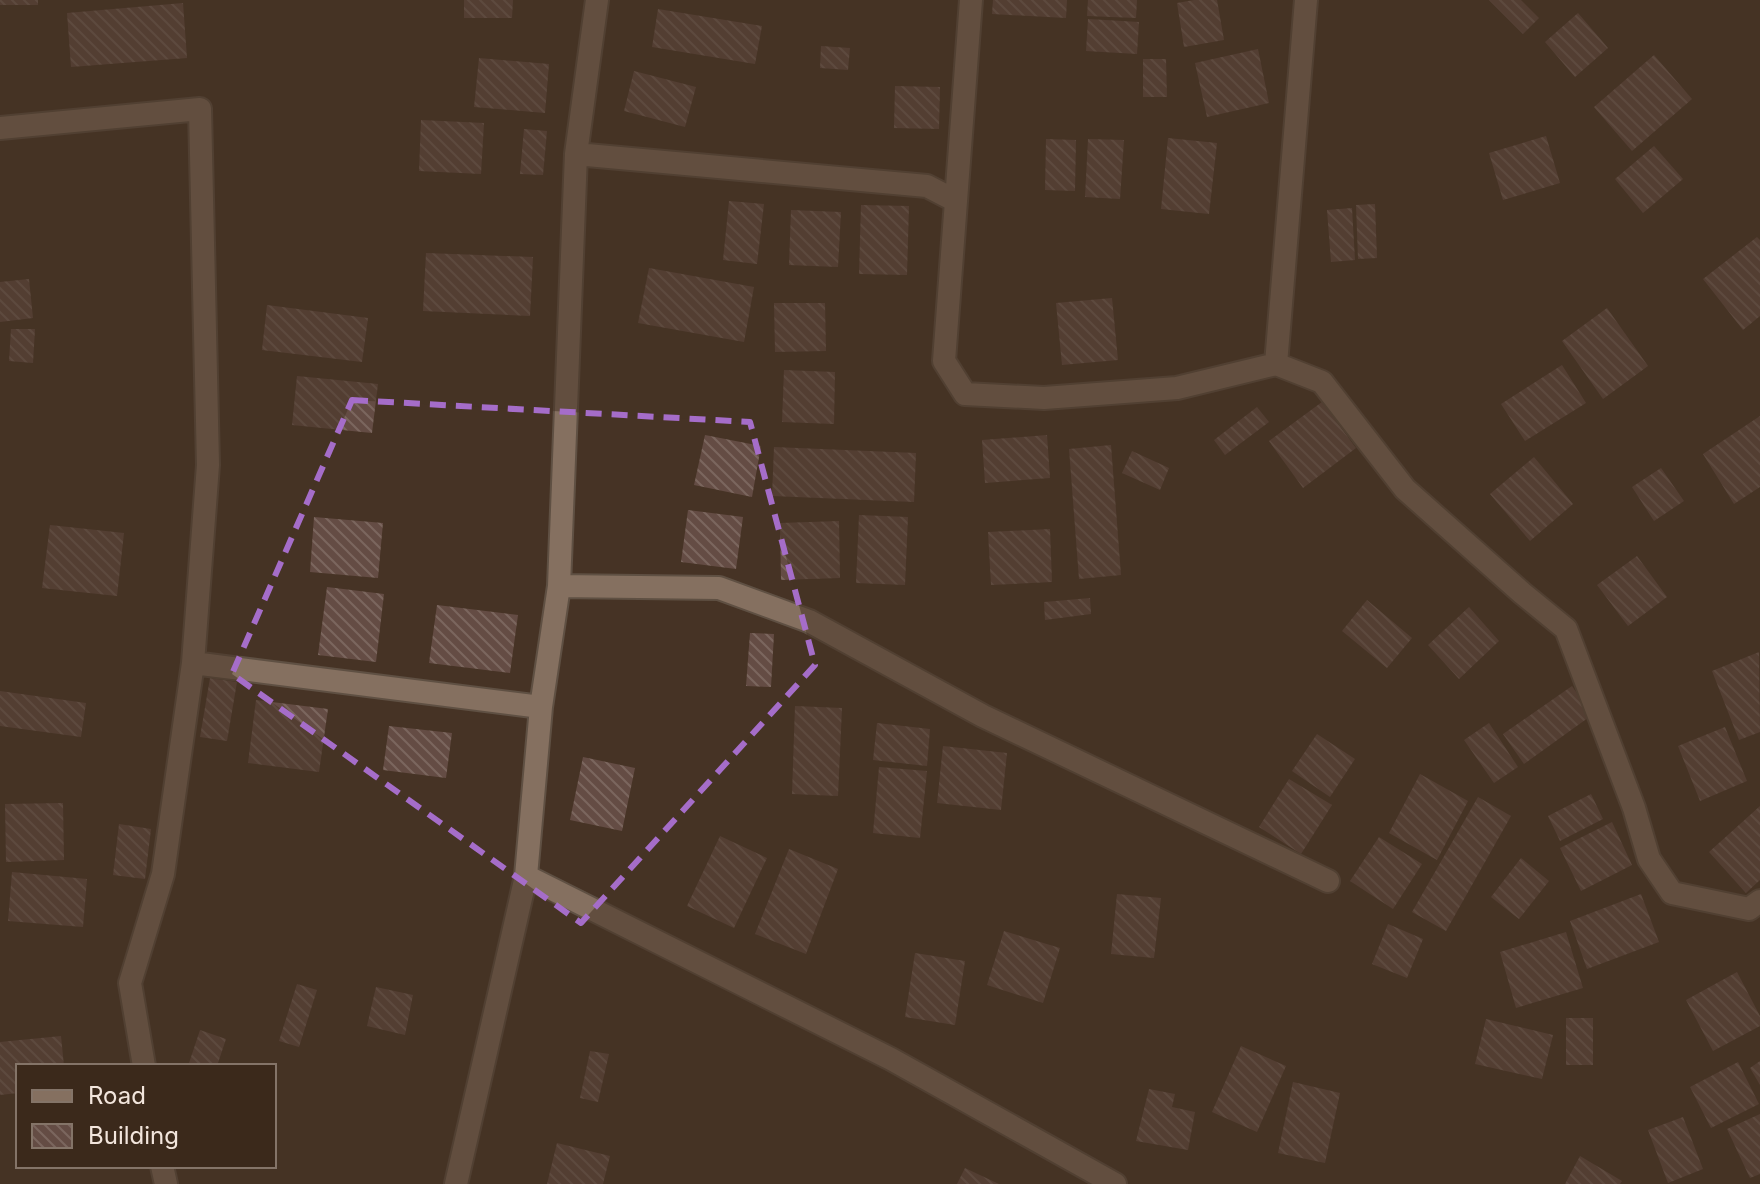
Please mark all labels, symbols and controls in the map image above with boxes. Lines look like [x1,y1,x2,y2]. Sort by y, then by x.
legend [16,1064,276,1168]
text: Road [88,1081,146,1110]
text: Building [88,1121,179,1150]

